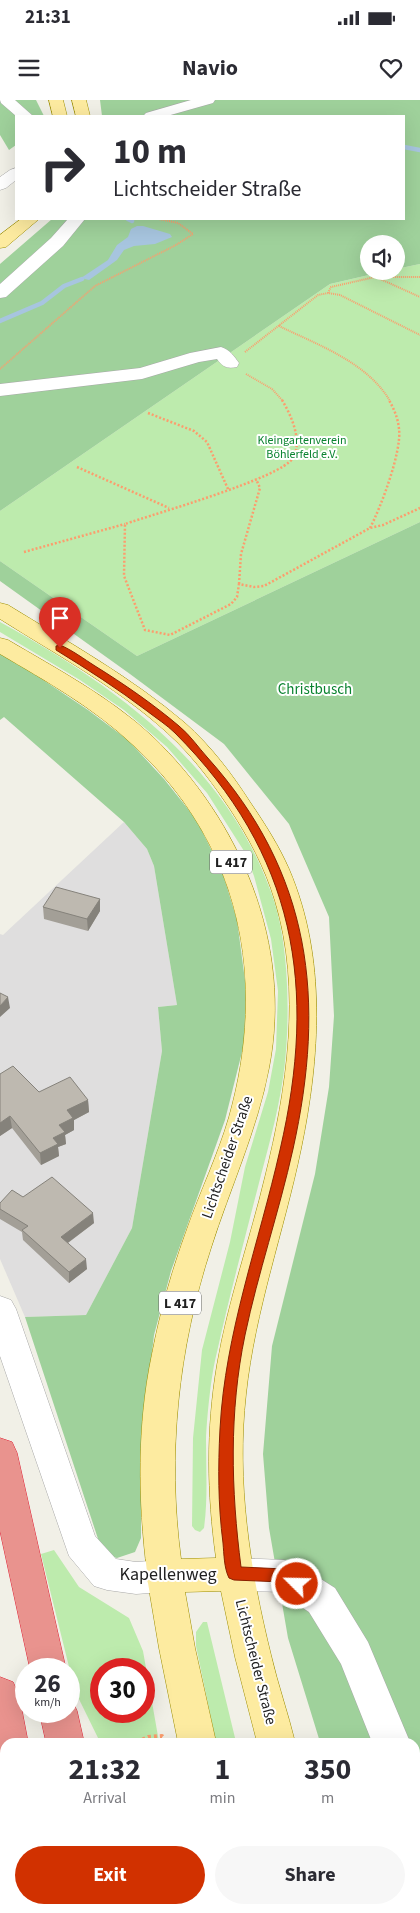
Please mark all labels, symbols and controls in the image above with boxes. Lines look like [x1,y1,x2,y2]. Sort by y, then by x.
text: 21:31 [25,4,71,31]
text: Navio [182,52,238,84]
icon: menu [15,54,43,82]
icon: heart [377,54,405,82]
text: 10 m [113,127,187,177]
icon: right [30,135,95,200]
text: Lichtscheider Straße [113,173,301,205]
map controls [360,235,405,280]
button: sound [360,235,405,280]
park label: Kleingartenverein Böhlerfeld e.V. [258,432,346,463]
pin [39,597,81,648]
icon: arrive [46,604,74,632]
park label: Christbusch [278,679,352,700]
road number: L 417 [210,850,252,874]
street label: Lichtscheider Straße [197,1093,258,1221]
road number: L 417 [159,1292,201,1314]
position arrow [270,1557,322,1609]
street label: Kapellenweg [119,1562,217,1587]
street label: Lichtscheider Straße [230,1597,281,1727]
speed limit sign: 30 [90,1658,155,1723]
text: 26 [34,1666,61,1702]
text: km/h [34,1694,61,1711]
text: 21:32 [69,1748,141,1791]
text: 1 [214,1748,230,1791]
text: 350 [304,1748,351,1791]
text: Arrival [83,1787,126,1809]
text: min [209,1787,235,1809]
text: m [321,1787,334,1809]
button: Exit [15,1846,205,1904]
button: Share [215,1846,405,1904]

